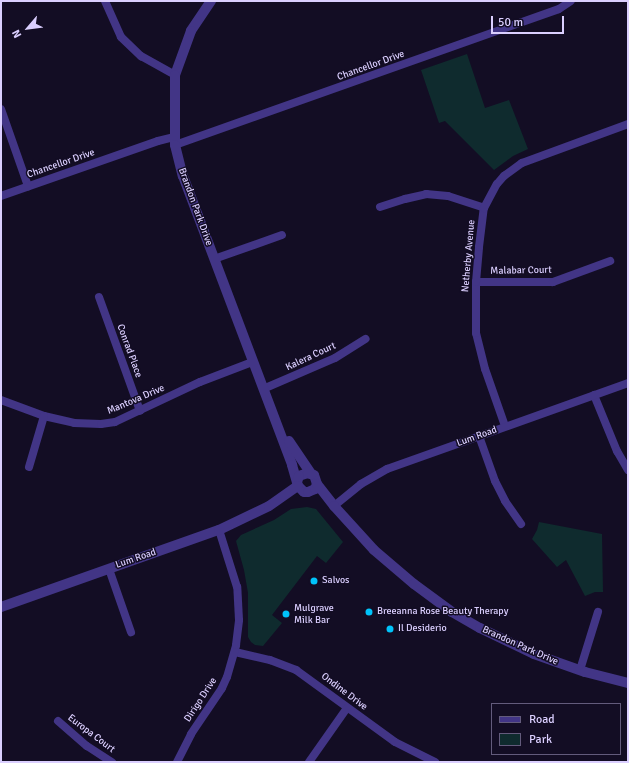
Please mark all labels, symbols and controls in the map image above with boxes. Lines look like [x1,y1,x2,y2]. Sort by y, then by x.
north arrow [8,8,48,48]
scale bar [493,8,566,34]
text: 50 m [498,15,523,30]
text: N [9,27,24,40]
street label: Chancellor Drive [336,48,406,84]
street label: Chancellor Drive [26,147,96,181]
street label: Brandon Park Drive [175,166,215,248]
street label: Netherby Avenue [460,219,478,293]
street label: Malabar Court [490,264,552,278]
street label: Conrad Place [114,323,144,379]
street label: Kalera Court [284,340,338,374]
street label: Mantova Drive [105,383,167,417]
street label: Lum Road [455,424,499,450]
street label: Lum Road [114,546,158,572]
place label: Salvos [322,575,349,587]
marker: Salvos [309,576,319,586]
place label: Mulgrave Milk Bar [294,602,334,626]
place label: Breeanna Rose Beauty Therapy [377,606,508,618]
marker: Breeanna Rose Beauty Therapy [364,607,374,617]
marker: Mulgrave Milk Bar [281,609,291,619]
place label: Il Desiderio [398,623,447,635]
marker: Il Desiderio [385,624,395,634]
street label: Brandon Park Drive [480,624,560,668]
street label: Ondine Drive [318,671,370,713]
street label: Dirigo Drive [182,675,220,725]
legend [491,703,621,755]
street label: Europa Court [65,712,117,756]
text: Road [529,712,555,727]
text: Park [529,732,552,747]

